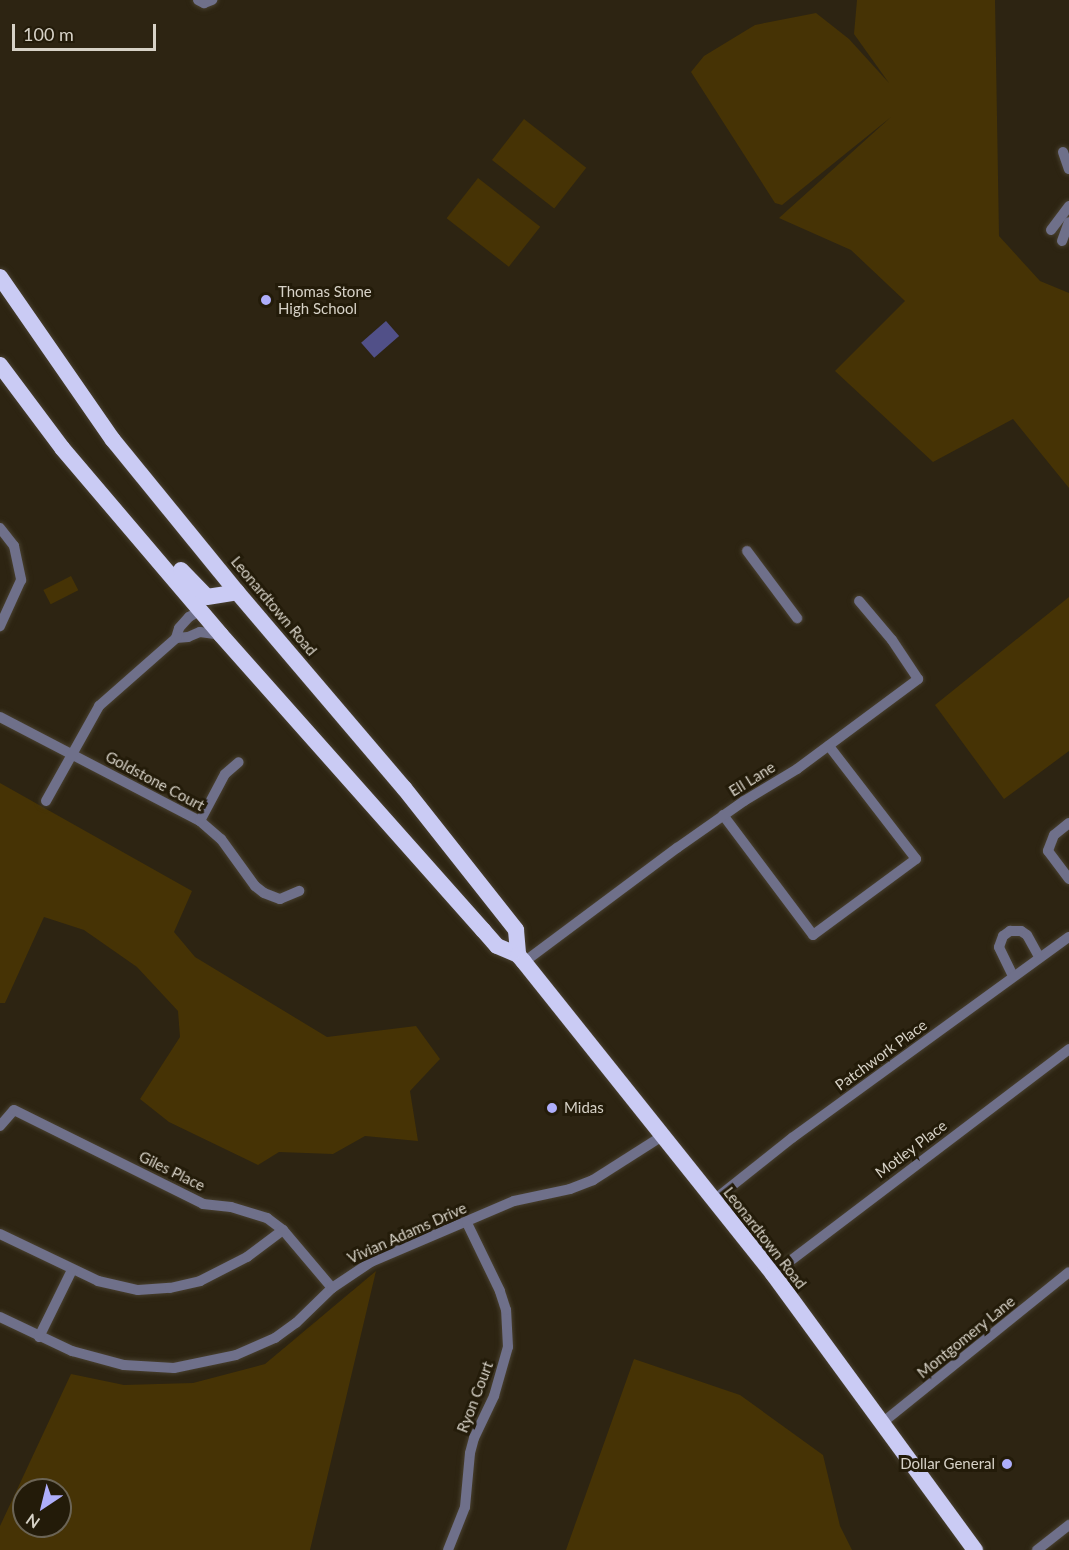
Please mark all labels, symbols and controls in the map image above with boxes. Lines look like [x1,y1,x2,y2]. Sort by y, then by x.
scale bar [15,12,159,50]
text: 100 m [23,23,74,45]
place label: Thomas Stone High School [278,282,372,317]
marker: Thomas Stone High School [259,293,273,307]
street label: Leonardtown Road [227,553,321,659]
street label: Goldstone Court [102,747,208,815]
street label: Ell Lane [726,758,778,800]
street label: Patchwork Place [832,1016,930,1094]
place label: Midas [564,1099,604,1117]
marker: Midas [545,1101,559,1115]
street label: Motley Place [872,1116,950,1182]
street label: Giles Place [136,1147,208,1195]
street label: Leonardtown Road [720,1184,810,1292]
street label: Vivian Adams Drive [344,1199,470,1267]
street label: Montgomery Lane [913,1292,1019,1382]
street label: Ryon Court [453,1359,497,1435]
place label: Dollar General [900,1455,995,1473]
marker: Dollar General [1000,1457,1014,1471]
north arrow [12,1478,72,1538]
text: N [22,1510,43,1533]

